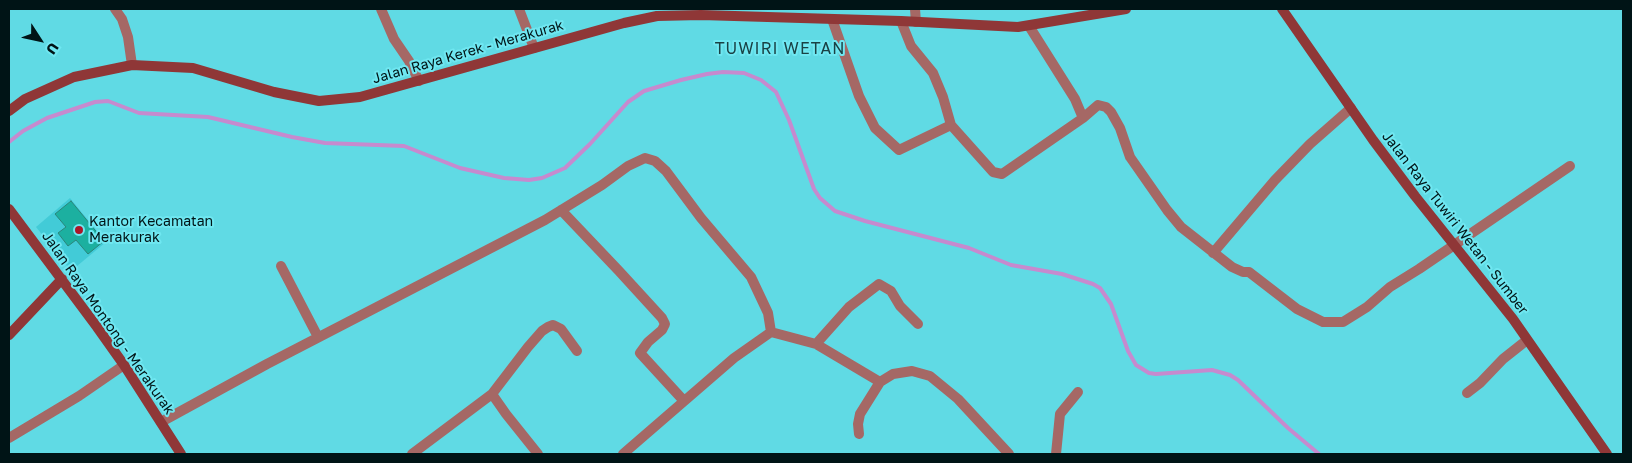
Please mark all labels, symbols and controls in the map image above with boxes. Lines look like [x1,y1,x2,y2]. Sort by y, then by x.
north arrow [15,15,65,65]
street label: Jalan Raya Kerek - Merakurak [370,17,566,87]
district label: TUWIRI WETAN [713,39,847,59]
text: U [43,40,63,58]
street label: Jalan Raya Tuwiri Wetan - Sumber [1378,128,1532,318]
place label: Kantor Kecamatan Merakurak [89,214,213,246]
marker: Kantor Kecamatan Merakurak [73,224,85,236]
street label: Jalan Raya Montong - Merakurak [38,228,178,418]

